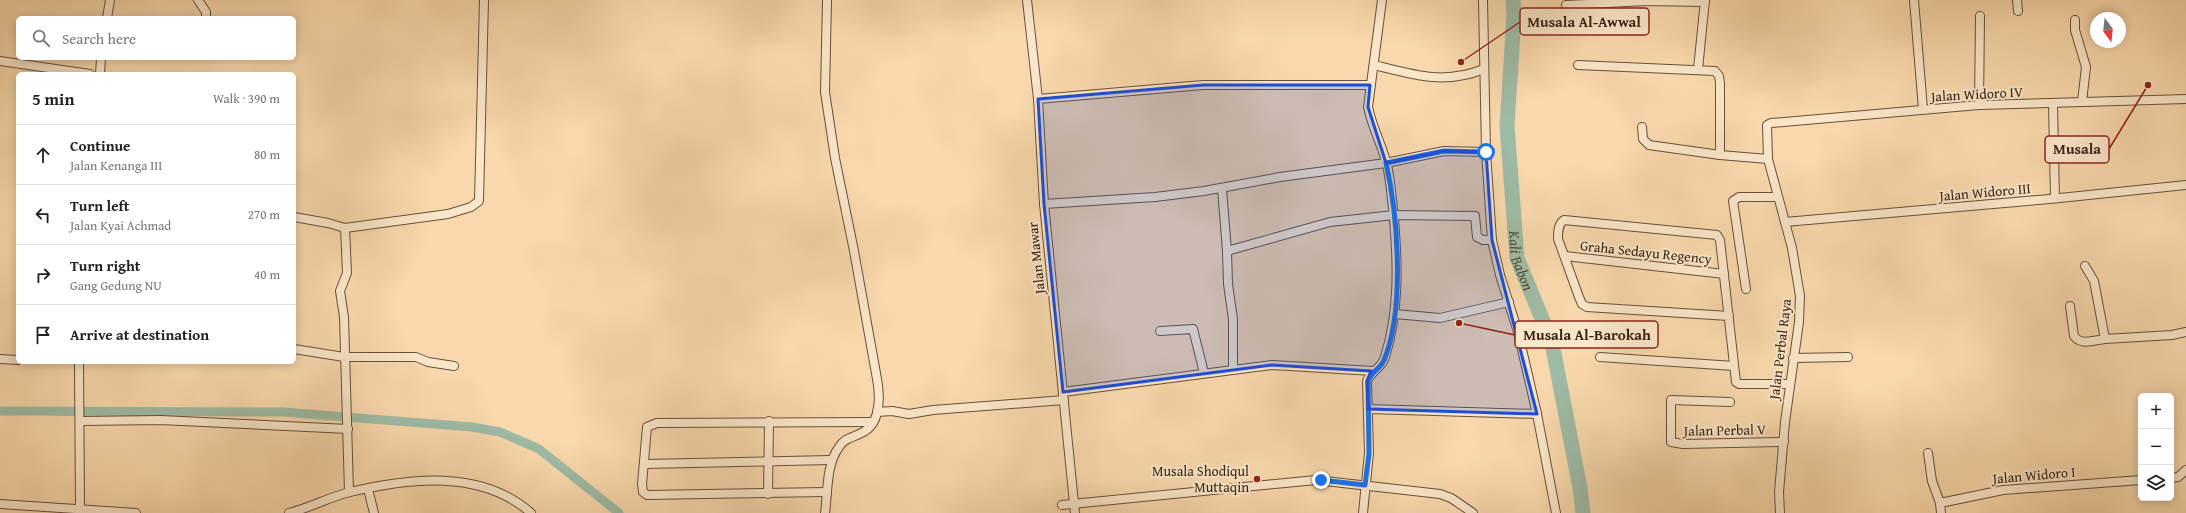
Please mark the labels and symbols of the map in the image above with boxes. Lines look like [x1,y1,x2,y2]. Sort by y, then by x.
callout: Musala Al-Awwal [1520,8,1649,35]
text: Musala Al-Awwal [1527,11,1641,32]
north arrow [2090,12,2126,48]
street label: Jalan Widoro IV [1928,82,2024,107]
callout: Musala [2045,136,2109,163]
text: Musala [2053,138,2101,159]
route start [1477,143,1495,161]
street label: Jalan Widoro III [1936,178,2032,206]
street label: Jalan Mawar [1022,221,1050,297]
water label: Kali Babon [1504,229,1540,294]
street label: Graha Sedayu Regency [1579,235,1713,269]
street label: Jalan Perbal Raya [1764,297,1796,402]
callout: Musala Al-Barokah [1515,321,1658,348]
text: Musala Al-Barokah [1523,324,1651,345]
street label: Jalan Perbal V [1682,419,1766,441]
place label: Musala Shodiqul Muttaqin [1152,461,1249,497]
street label: Jalan Widoro I [1990,461,2076,489]
route end [1312,471,1330,489]
marker: Musala Shodiqul Muttaqin [1252,474,1262,484]

